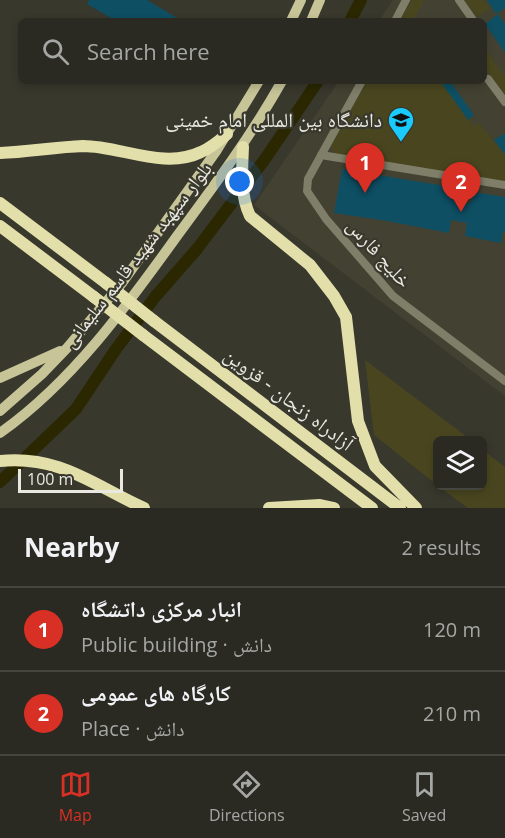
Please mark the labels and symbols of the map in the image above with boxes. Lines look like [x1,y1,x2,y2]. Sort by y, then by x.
school or university icon: دانشگاه بین المللی امام خمینی [386,105,416,143]
place label: دانشگاه بین المللی امام خمینی [165,106,382,134]
pin: 1 [346,144,385,193]
street label: بلوار سپهبد شهید قاسم سلیمانی [56,156,218,354]
pin: 2 [442,162,480,212]
your location [225,167,254,196]
street label: خلیج فارس [341,212,418,293]
street label: آزادراه زنجان - قزوین [219,341,360,457]
scale bar [18,466,123,493]

